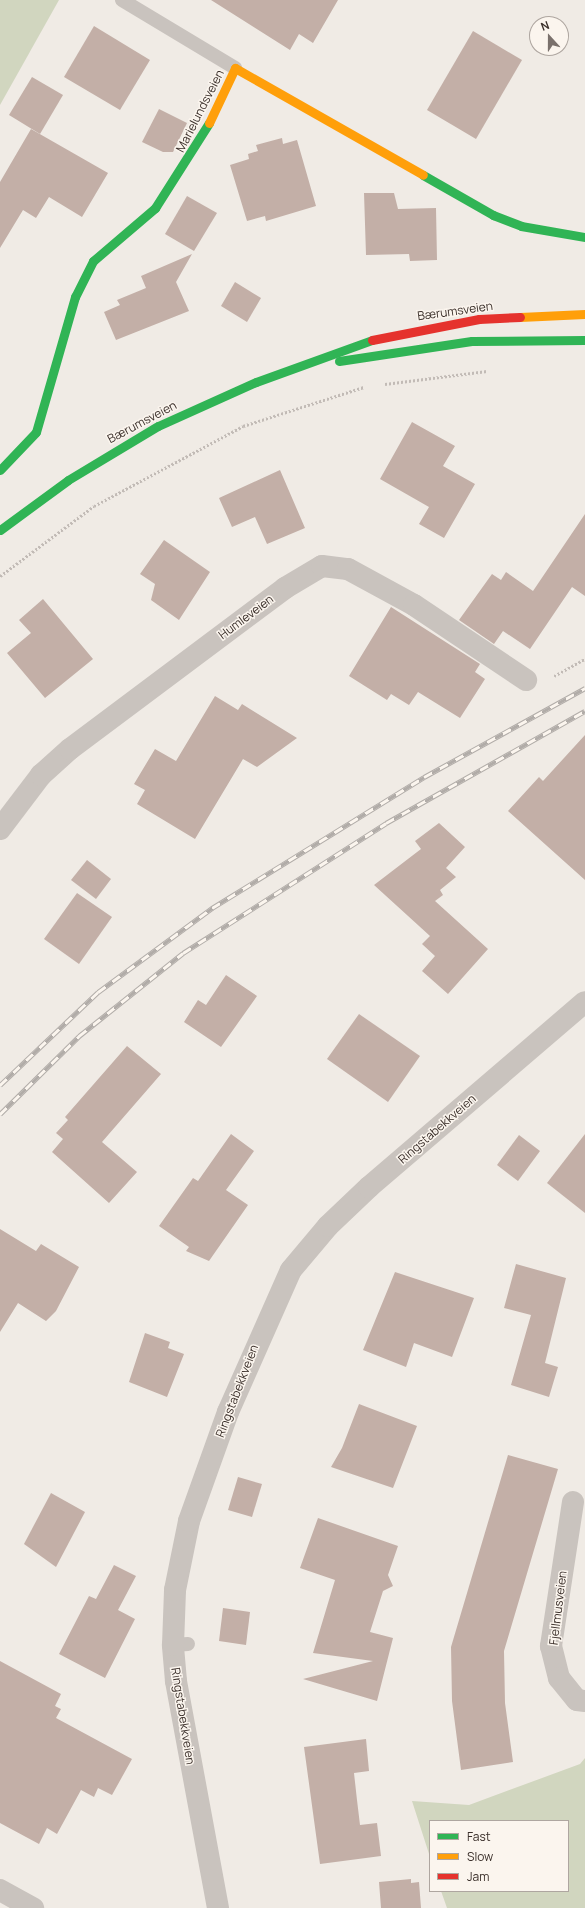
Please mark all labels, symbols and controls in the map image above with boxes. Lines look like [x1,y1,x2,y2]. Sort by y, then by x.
north arrow [529,16,569,56]
text: N [539,17,551,34]
street label: Marielundsveien [173,67,227,155]
street label: Bærumsveien [416,299,494,323]
street label: Bærumsveien [105,398,179,446]
street label: Humleveien [216,592,276,642]
street label: Ringstabekkveien [395,1091,479,1167]
street label: Ringstabekkveien [213,1343,261,1439]
street label: Fjellmusveien [546,1570,570,1646]
street label: Ringstabekkveien [168,1666,198,1766]
legend [429,1820,569,1892]
text: Fast [467,1828,491,1845]
text: Slow [467,1848,493,1865]
text: Jam [467,1868,489,1885]

